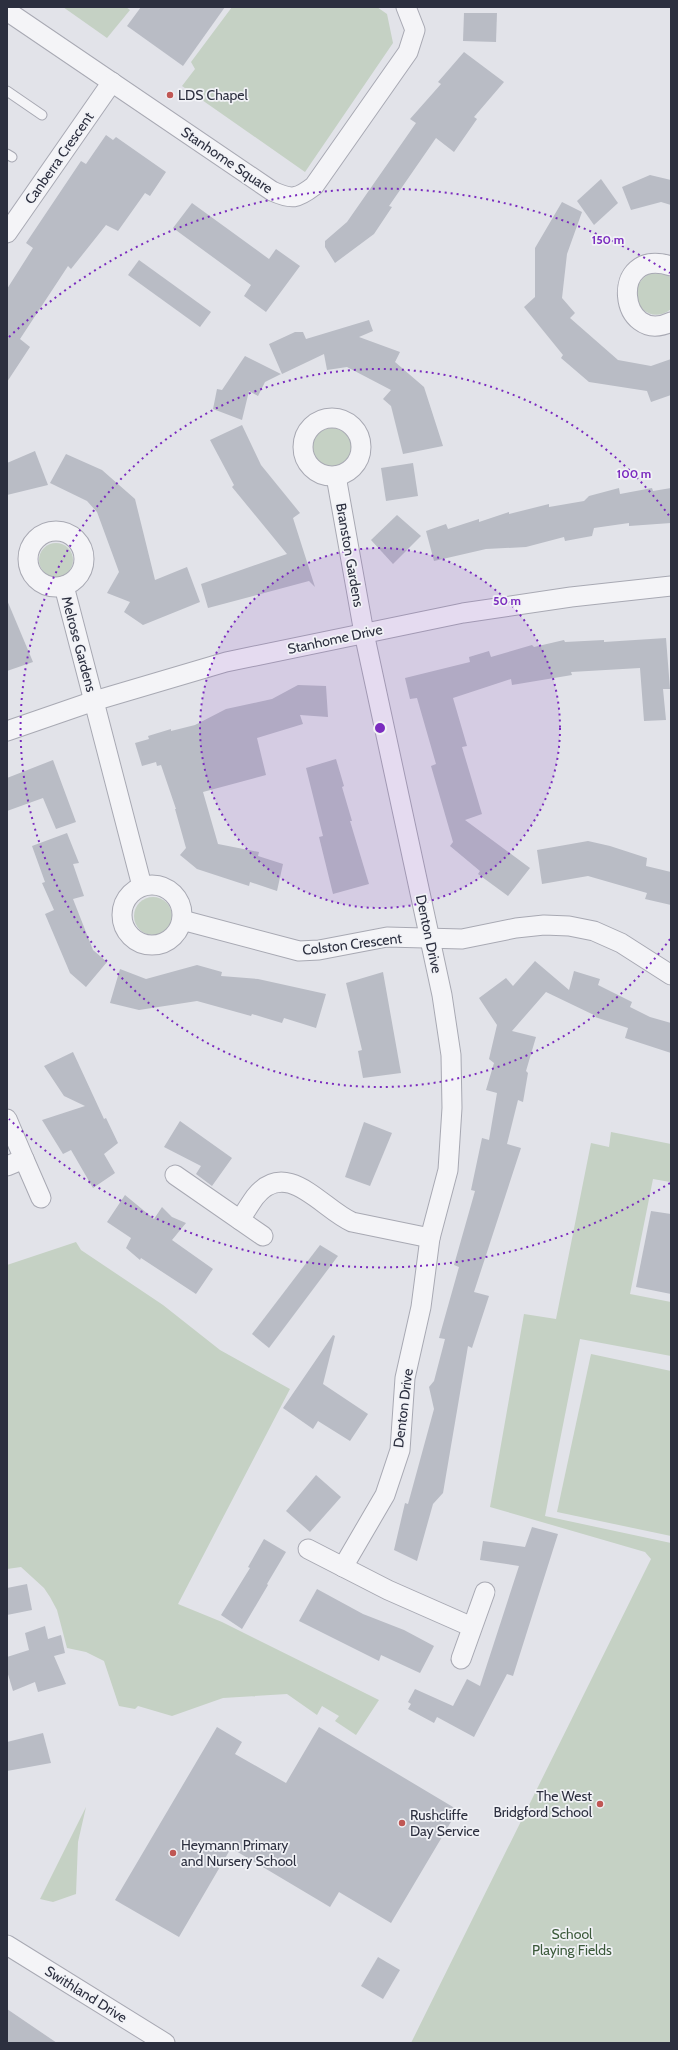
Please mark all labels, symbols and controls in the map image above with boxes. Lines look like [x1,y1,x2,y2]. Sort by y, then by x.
place label: LDS Chapel [178,86,248,104]
marker: LDS Chapel [165,90,175,100]
street label: Canberra Crescent [21,108,98,208]
street label: Stanhome Square [178,123,276,197]
text: 150 m [592,232,624,247]
text: 100 m [617,466,651,481]
street label: Branston Gardens [332,502,368,609]
text: 50 m [493,593,521,608]
street label: Melrose Gardens [58,594,101,694]
street label: Stanhome Drive [286,620,384,658]
centre of rings [373,721,387,735]
street label: Denton Drive [412,893,446,975]
street label: Colston Crescent [301,929,403,959]
street label: Denton Drive [389,1367,417,1449]
place label: The West Bridgford School [493,1787,593,1821]
marker: The West Bridgford School [595,1799,605,1809]
place label: Rushcliffe Day Service [410,1806,480,1840]
marker: Rushcliffe Day Service [397,1818,407,1828]
place label: Heymann Primary and Nursery School [181,1836,297,1870]
marker: Heymann Primary and Nursery School [168,1848,178,1858]
park label: School Playing Fields [532,1925,612,1959]
street label: Swithland Drive [42,1962,130,2026]

